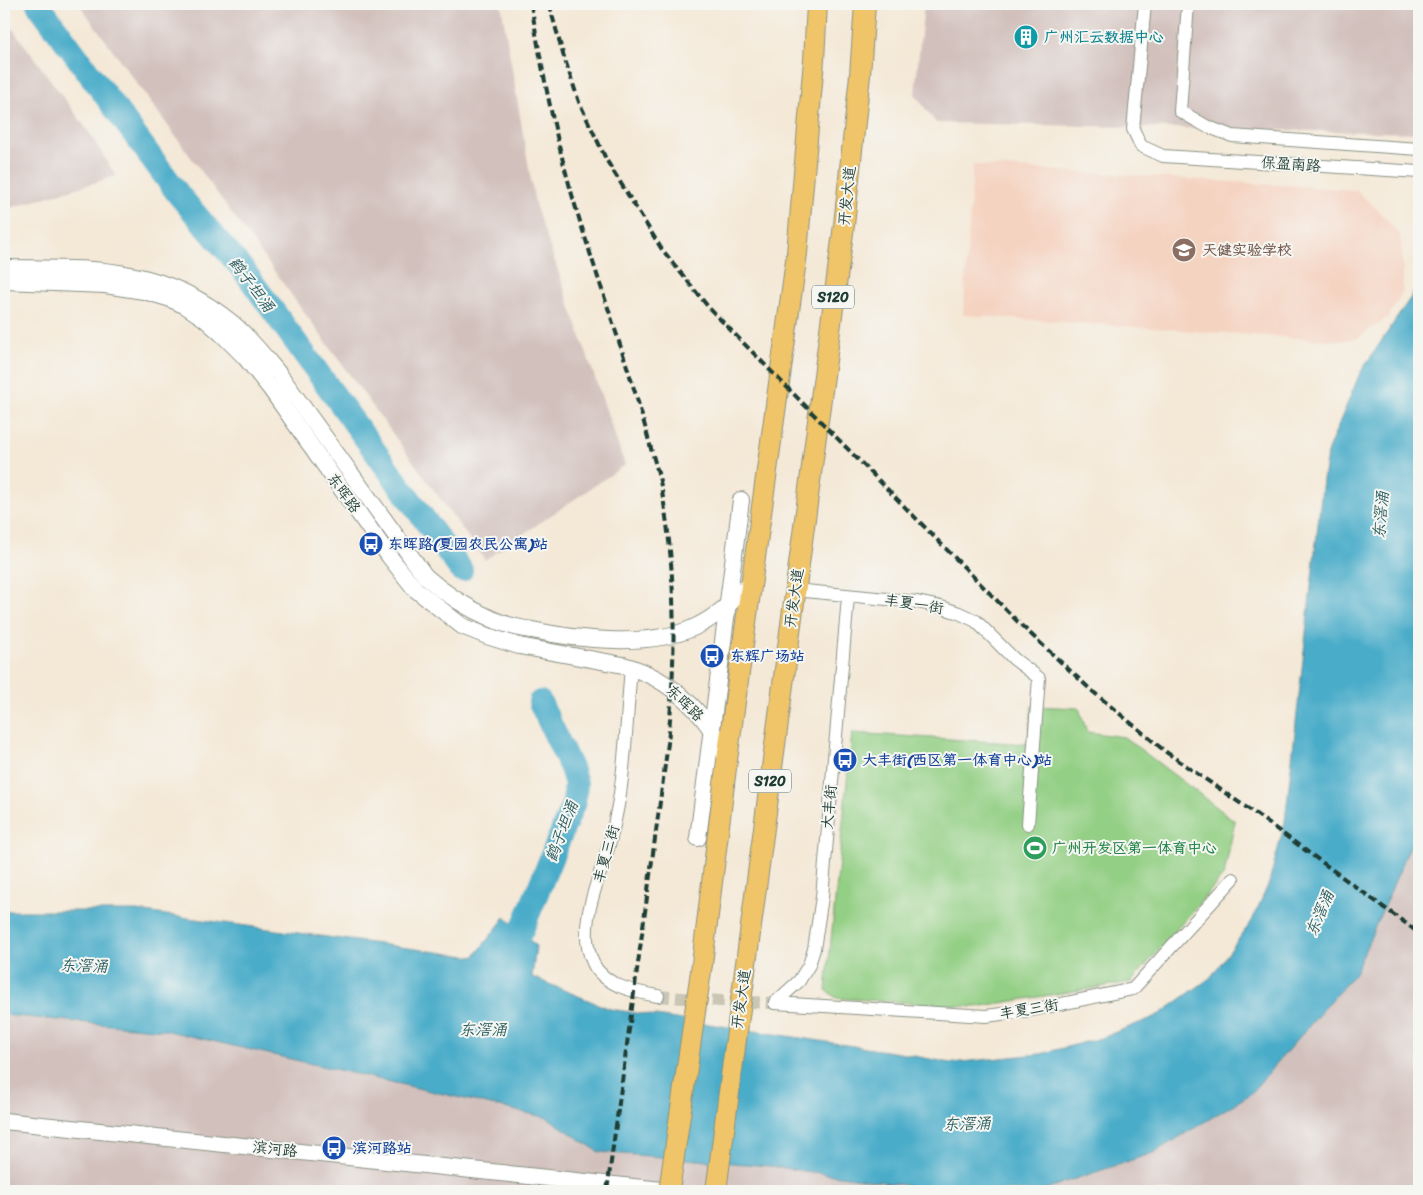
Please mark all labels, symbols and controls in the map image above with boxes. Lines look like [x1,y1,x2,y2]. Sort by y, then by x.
building icon: 广州汇云数据中心 [1013,24,1039,50]
place label: 广州汇云数据中心 [1044,24,1164,50]
street label: 保盈南路 [1260,149,1322,179]
street label: 开发大道 [831,165,863,227]
school or university icon: 天健实验学校 [1171,237,1197,263]
place label: 天健实验学校 [1202,237,1292,263]
water label: 鹤子坦涌 [221,250,283,319]
road number: S120 [812,286,854,308]
street label: 东晖路 [320,467,368,519]
water label: 东滘涌 [1364,489,1397,540]
bus stop icon: 东晖路(夏园农民公寓)站 [358,531,384,557]
place label: 东晖路(夏园农民公寓)站 [388,531,549,557]
street label: 开发大道 [777,566,811,630]
street label: 丰夏一街 [882,586,946,622]
bus stop icon: 东辉广场站 [699,643,725,669]
place label: 东辉广场站 [730,643,805,669]
street label: 东晖路 [660,678,710,728]
bus stop icon: 大丰街(西区第一体育中心)站 [832,747,858,773]
place label: 大丰街(西区第一体育中心)站 [862,747,1053,773]
road number: S120 [749,769,791,792]
street label: 大丰街 [814,783,844,831]
water label: 鹤子坦涌 [536,795,587,866]
street label: 丰夏三街 [585,822,627,886]
sports icon: 广州开发区第一体育中心 [1022,835,1048,861]
place label: 广州开发区第一体育中心 [1052,835,1217,861]
water label: 东滘涌 [1297,885,1343,941]
water label: 东滘涌 [59,950,109,981]
street label: 开发大道 [724,967,758,1031]
street label: 丰夏三街 [997,991,1061,1027]
water label: 东滘涌 [459,1015,508,1044]
water label: 东滘涌 [943,1109,992,1138]
street label: 滨河路 [251,1134,299,1164]
bus stop icon: 滨河路站 [321,1135,347,1161]
place label: 滨河路站 [352,1135,412,1161]

